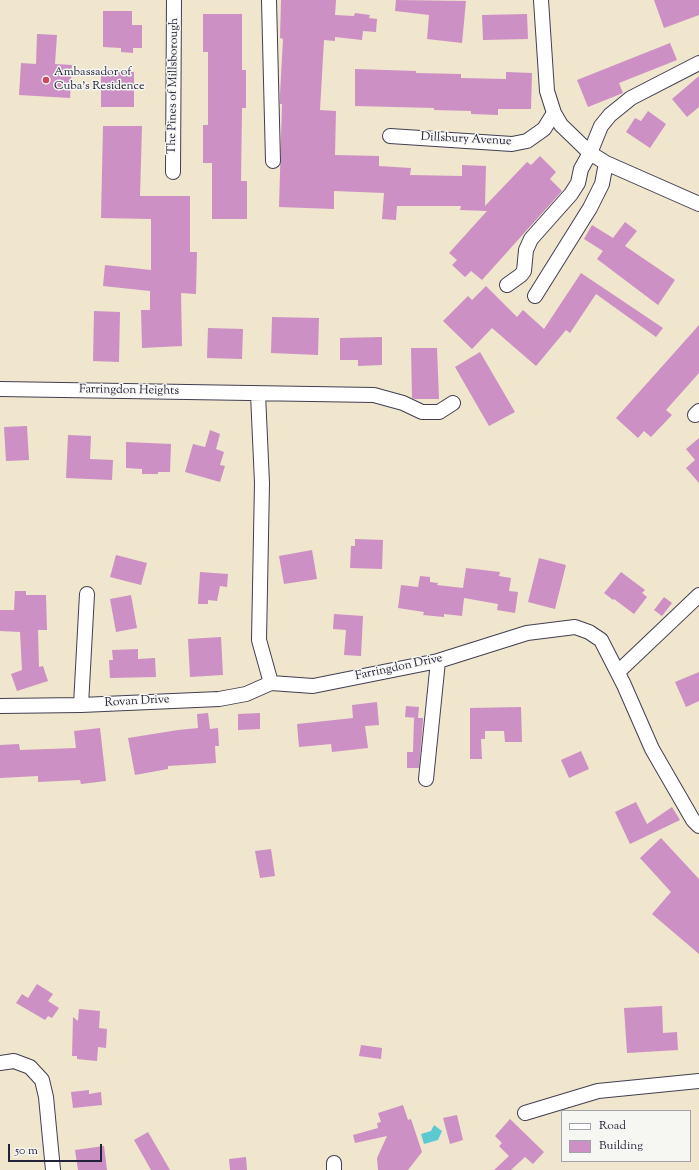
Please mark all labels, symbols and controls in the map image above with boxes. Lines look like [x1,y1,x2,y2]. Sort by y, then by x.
street label: The Pines of Millsborough [166,18,182,154]
place label: Ambassador of Cuba's Residence [54,66,144,94]
marker: Ambassador of Cuba's Residence [41,75,51,85]
street label: Dillsbury Avenue [420,130,512,150]
street label: Farringdon Heights [79,383,179,399]
street label: Farringdon Drive [354,652,444,684]
street label: Rovan Drive [104,693,170,711]
legend [561,1110,691,1162]
text: Road [599,1117,626,1135]
scale bar [10,1136,104,1162]
text: Building [599,1137,643,1155]
text: 50 m [15,1142,38,1160]

